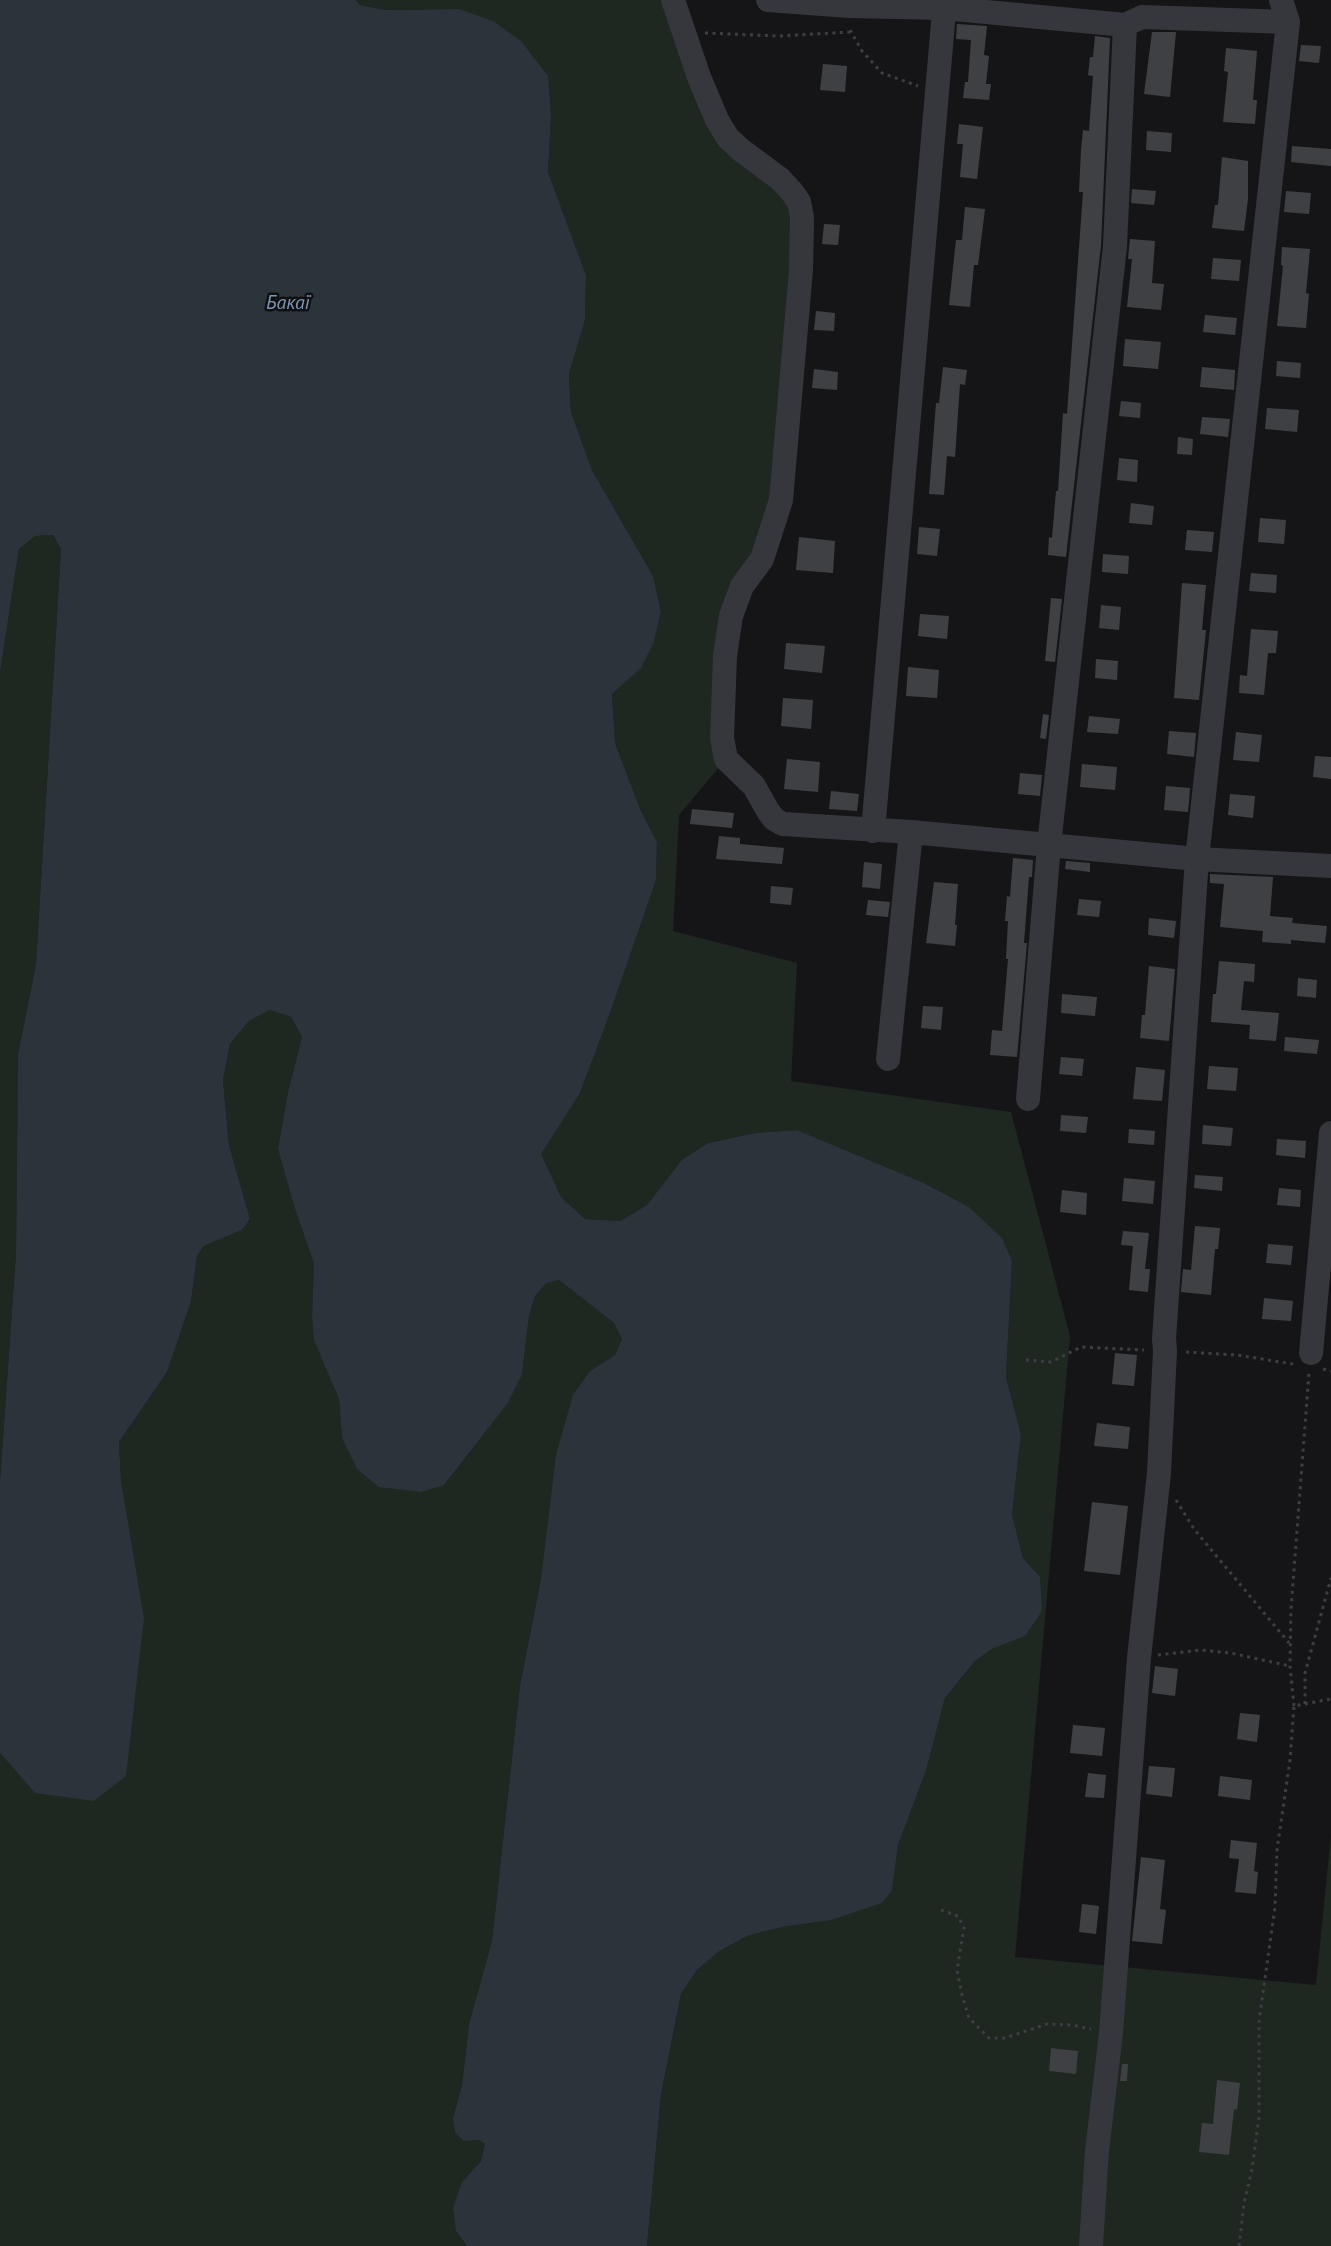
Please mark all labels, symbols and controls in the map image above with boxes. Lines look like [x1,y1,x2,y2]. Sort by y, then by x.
water label: Бакаї [266,291,310,315]

